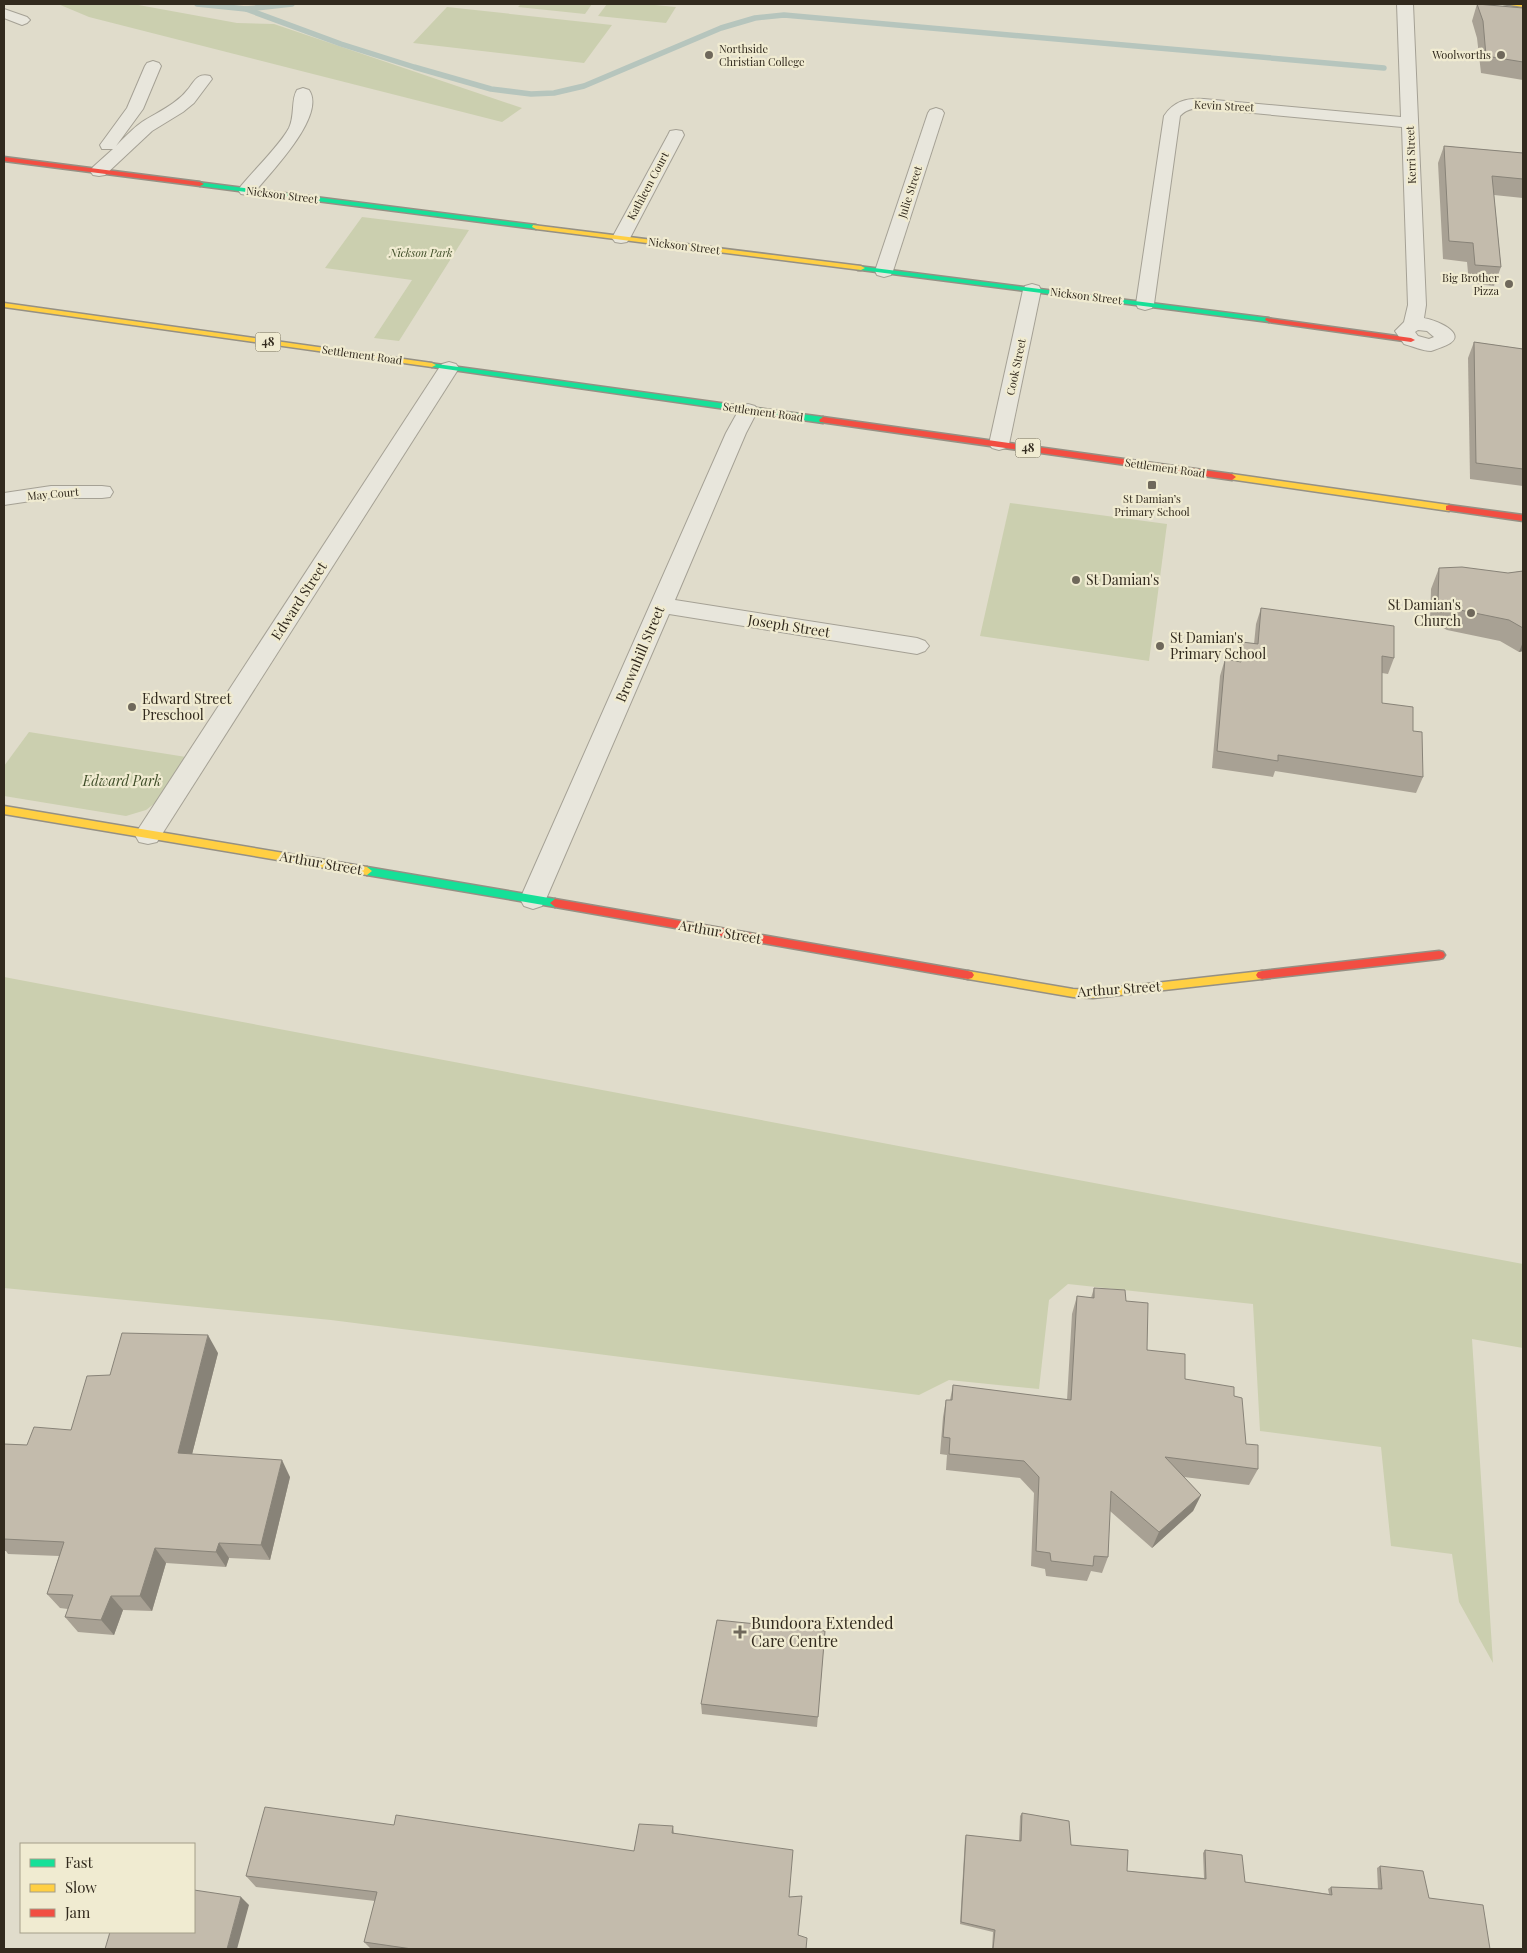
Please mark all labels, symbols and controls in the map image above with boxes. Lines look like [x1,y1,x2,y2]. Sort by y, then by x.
place label: Northside Christian College [719,41,805,69]
place label: Woolworths [1431,47,1491,62]
marker: Northside Christian College [703,49,715,61]
marker: Woolworths [1495,49,1507,61]
street label: Kevin Street [1194,96,1255,115]
street label: Kerri Street [1402,126,1419,184]
street label: Kathleen Court [623,149,672,223]
street label: Julie Street [894,164,925,221]
street label: Nickson Street [245,183,319,206]
street label: Nickson Street [647,234,721,257]
park label: Nickson Park [389,245,453,260]
place label: Big Brother Pizza [1442,270,1500,298]
marker: Big Brother Pizza [1503,278,1515,290]
street label: Nickson Street [1049,284,1123,307]
road number: 48 [256,332,280,352]
street label: Cook Street [1002,337,1029,397]
street label: Settlement Road [321,341,404,368]
street label: Settlement Road [722,398,805,425]
road number: 48 [1016,438,1040,458]
street label: Settlement Road [1124,454,1207,481]
marker: St Damian’s Primary School [1146,479,1158,491]
street label: May Court [27,484,79,503]
place label: St Damian’s Primary School [1114,491,1190,519]
street label: Edward Street [266,557,331,643]
place label: St Damian's [1086,570,1159,589]
marker: St Damian's [1070,574,1082,586]
place label: St Damian's Church [1388,595,1462,630]
street label: Brownhill Street [611,602,669,705]
marker: St Damian's Church [1465,607,1477,619]
street label: Joseph Street [746,609,832,642]
place label: St Damian's Primary School [1170,628,1266,663]
marker: St Damian's Primary School [1154,640,1166,652]
place label: Edward Street Preschool [142,689,233,724]
marker: Edward Street Preschool [126,701,138,713]
park label: Edward Park [82,771,161,790]
street label: Arthur Street [277,846,365,879]
street label: Arthur Street [676,915,764,948]
street label: Arthur Street [1076,976,1162,1001]
place label: Bundoora Extended Care Centre [751,1612,894,1651]
marker: Bundoora Extended Care Centre [733,1625,747,1639]
legend [20,1843,195,1933]
text: Fast [65,1852,94,1872]
text: Slow [65,1877,97,1897]
text: Jam [64,1902,91,1922]

